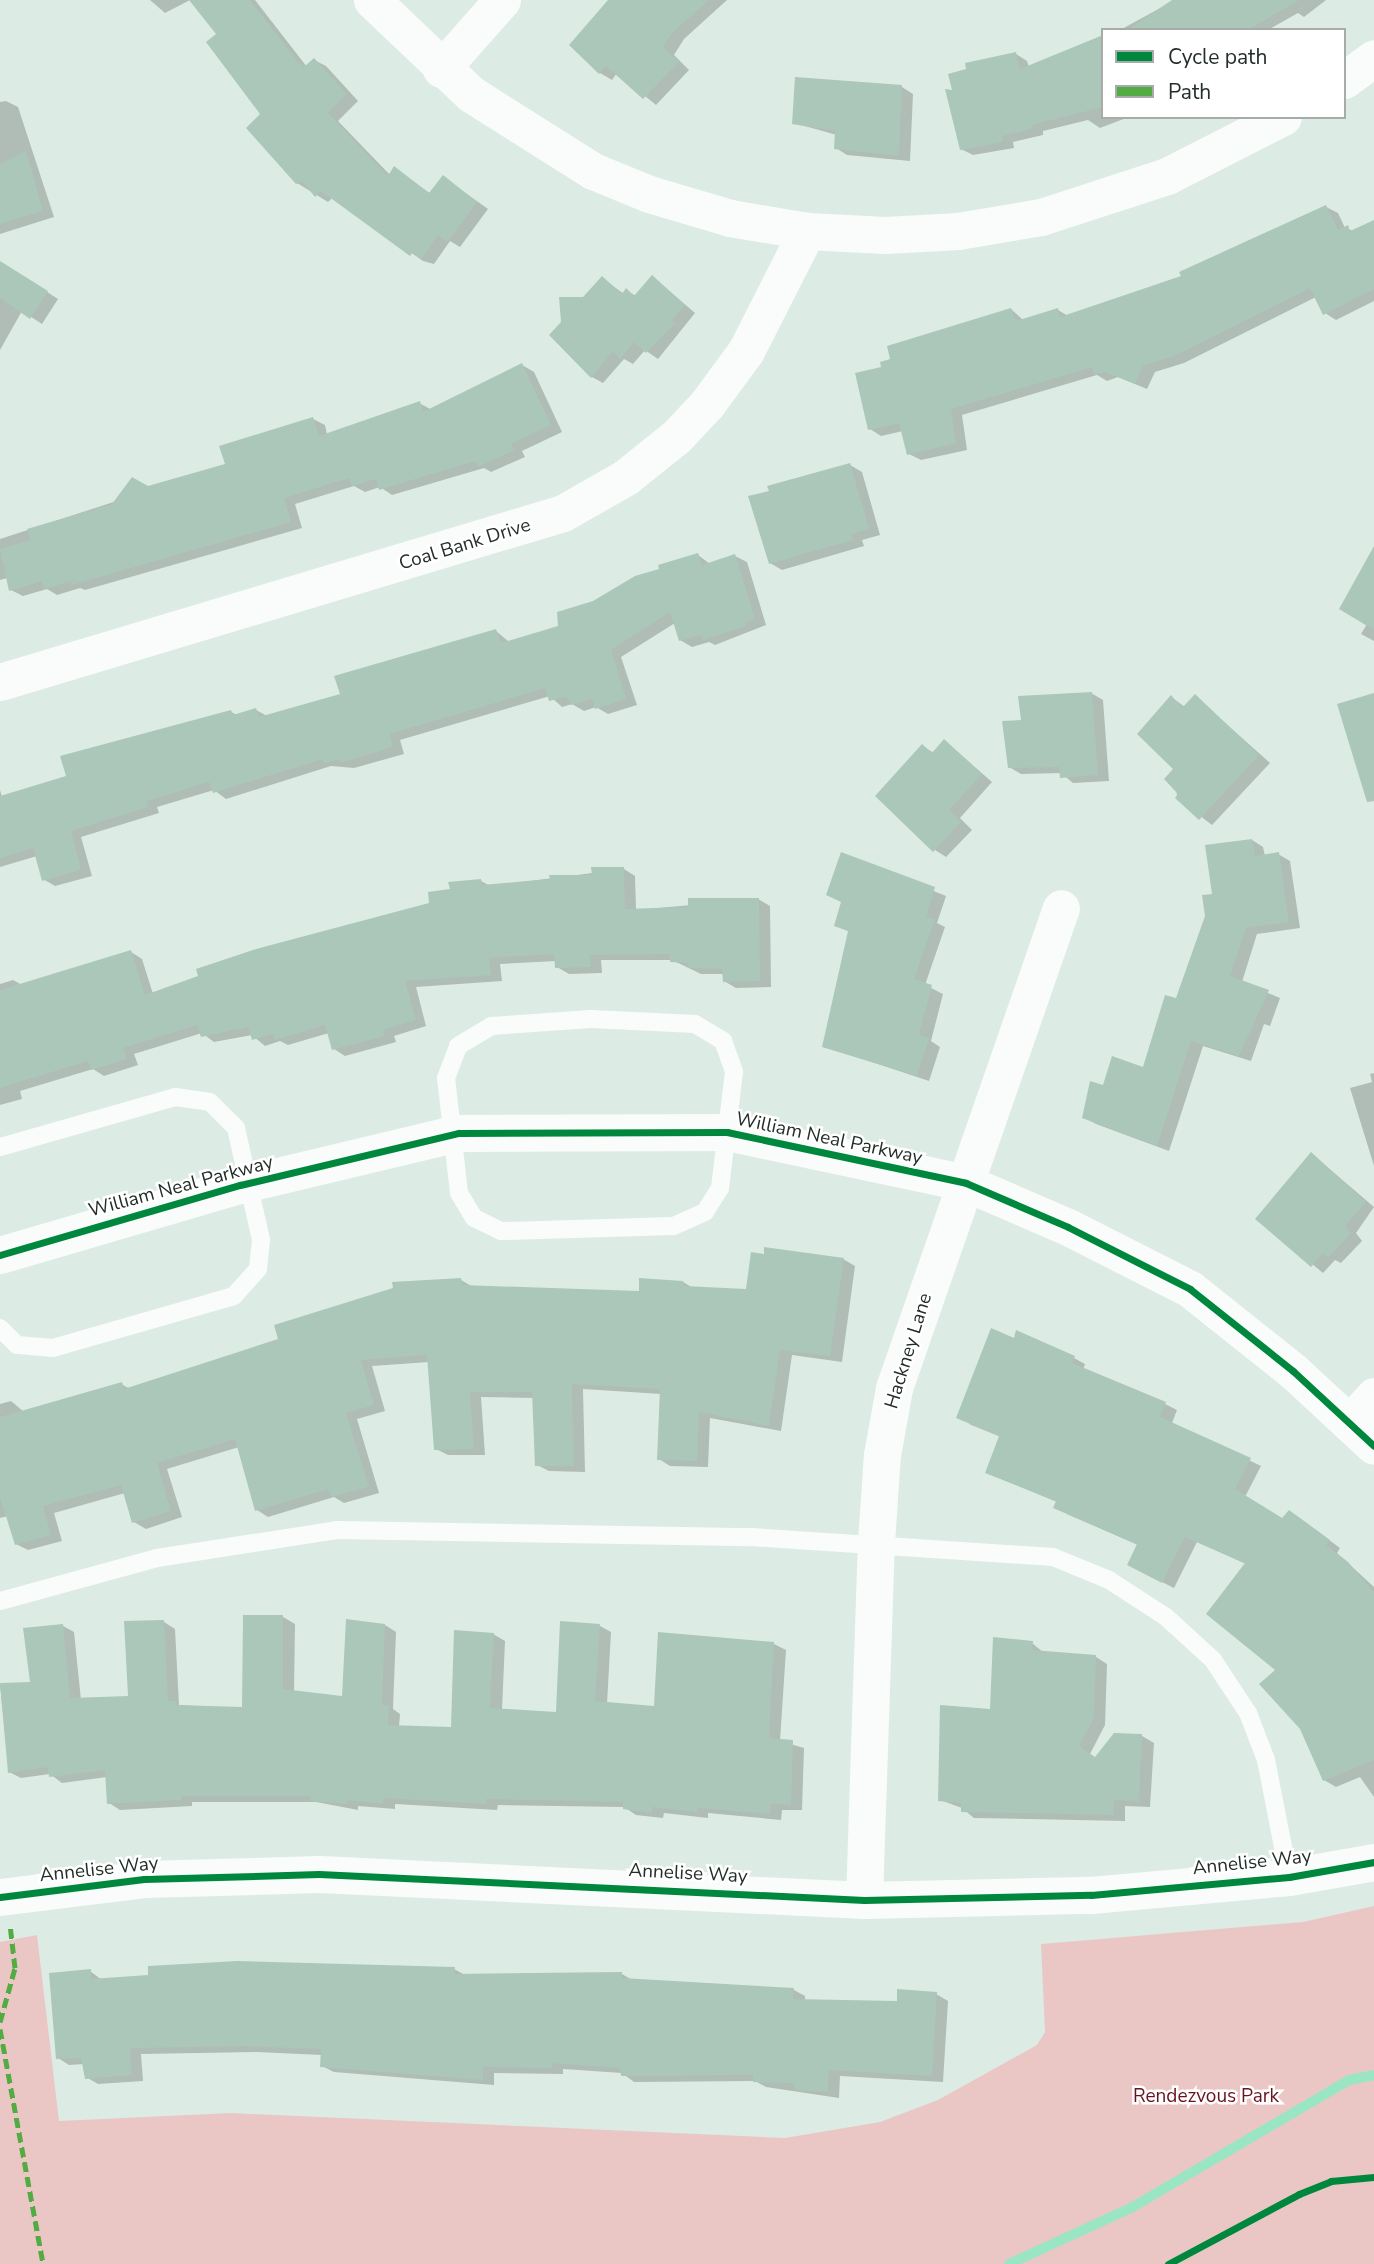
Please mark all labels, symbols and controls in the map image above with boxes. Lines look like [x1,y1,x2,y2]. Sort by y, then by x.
legend [1101,28,1346,119]
text: Cycle path [1168,43,1267,71]
text: Path [1168,78,1211,106]
street label: Coal Bank Drive [396,514,534,576]
street label: William Neal Parkway [734,1108,924,1170]
street label: William Neal Parkway [86,1151,276,1223]
street label: Hackney Lane [881,1291,937,1411]
street label: Annelise Way [1191,1845,1313,1881]
street label: Annelise Way [38,1852,160,1888]
street label: Annelise Way [628,1859,748,1889]
park label: Rendezvous Park [1133,2086,1279,2108]

